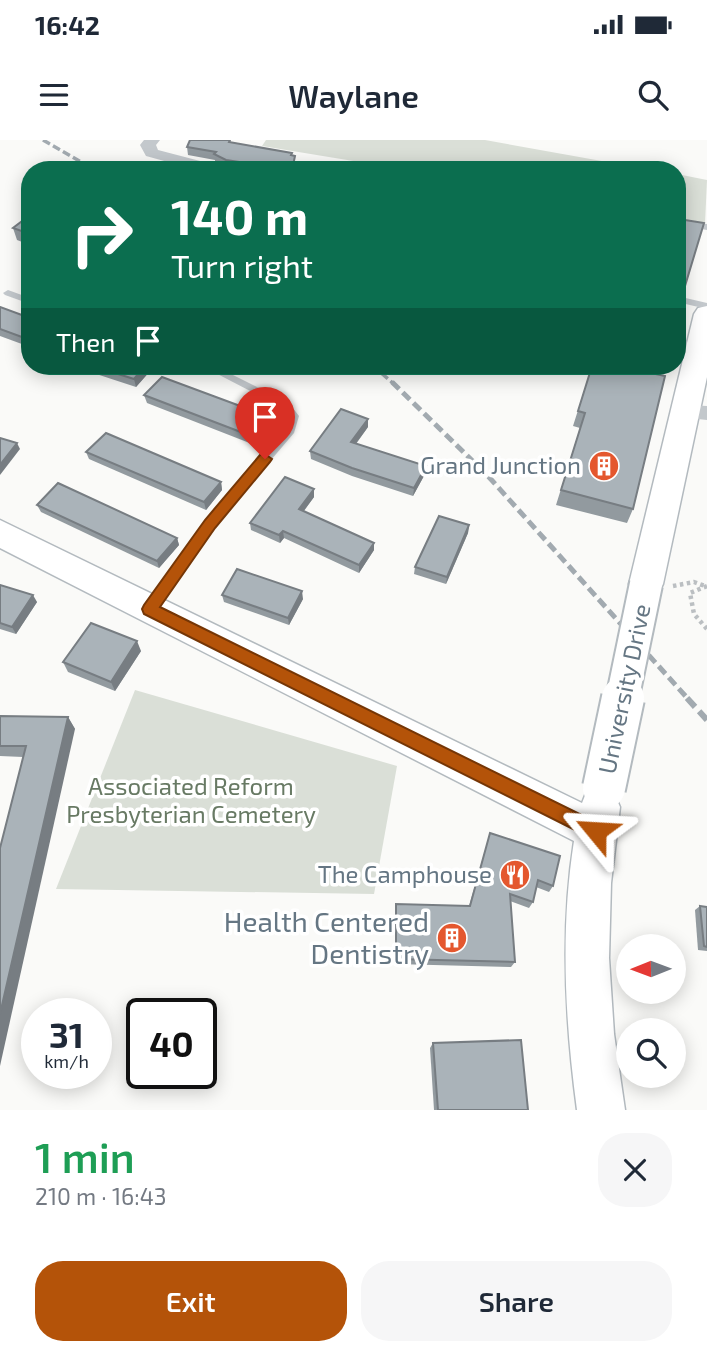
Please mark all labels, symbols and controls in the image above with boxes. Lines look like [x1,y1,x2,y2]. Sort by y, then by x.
text: 16:42 [35,9,100,40]
icon: menu [35,76,73,114]
text: Waylane [288,76,419,114]
icon: search [634,76,672,114]
text: 140 m [171,186,308,245]
icon: right [56,189,147,280]
text: Turn right [171,246,313,284]
icon: arrive [129,322,167,360]
text: Then [56,326,115,357]
pin [235,387,295,459]
icon: arrive [246,398,284,436]
building icon: Grand Junction [587,449,621,483]
place label: Grand Junction [420,450,581,479]
street label: University Drive [591,601,656,776]
park label: Associated Reform Presbyterian Cemetery [66,771,316,828]
position arrow [559,794,633,868]
restaurant icon: The Camphouse [498,858,532,892]
place label: The Camphouse [318,859,492,888]
place label: Health Centered Dentistry [224,904,429,970]
building icon: Health Centered Dentistry [435,921,469,955]
north arrow [616,934,686,1004]
map controls [616,934,686,1088]
speed limit sign: 40 [126,998,217,1089]
text: 31 [49,1013,84,1055]
button: search [616,1018,686,1088]
text: km/h [44,1050,89,1072]
text: 1 min [35,1131,135,1181]
button: close [598,1133,672,1207]
text: 210 m · 16:43 [35,1182,167,1210]
button: Exit [35,1261,347,1341]
button: Share [361,1261,672,1341]

